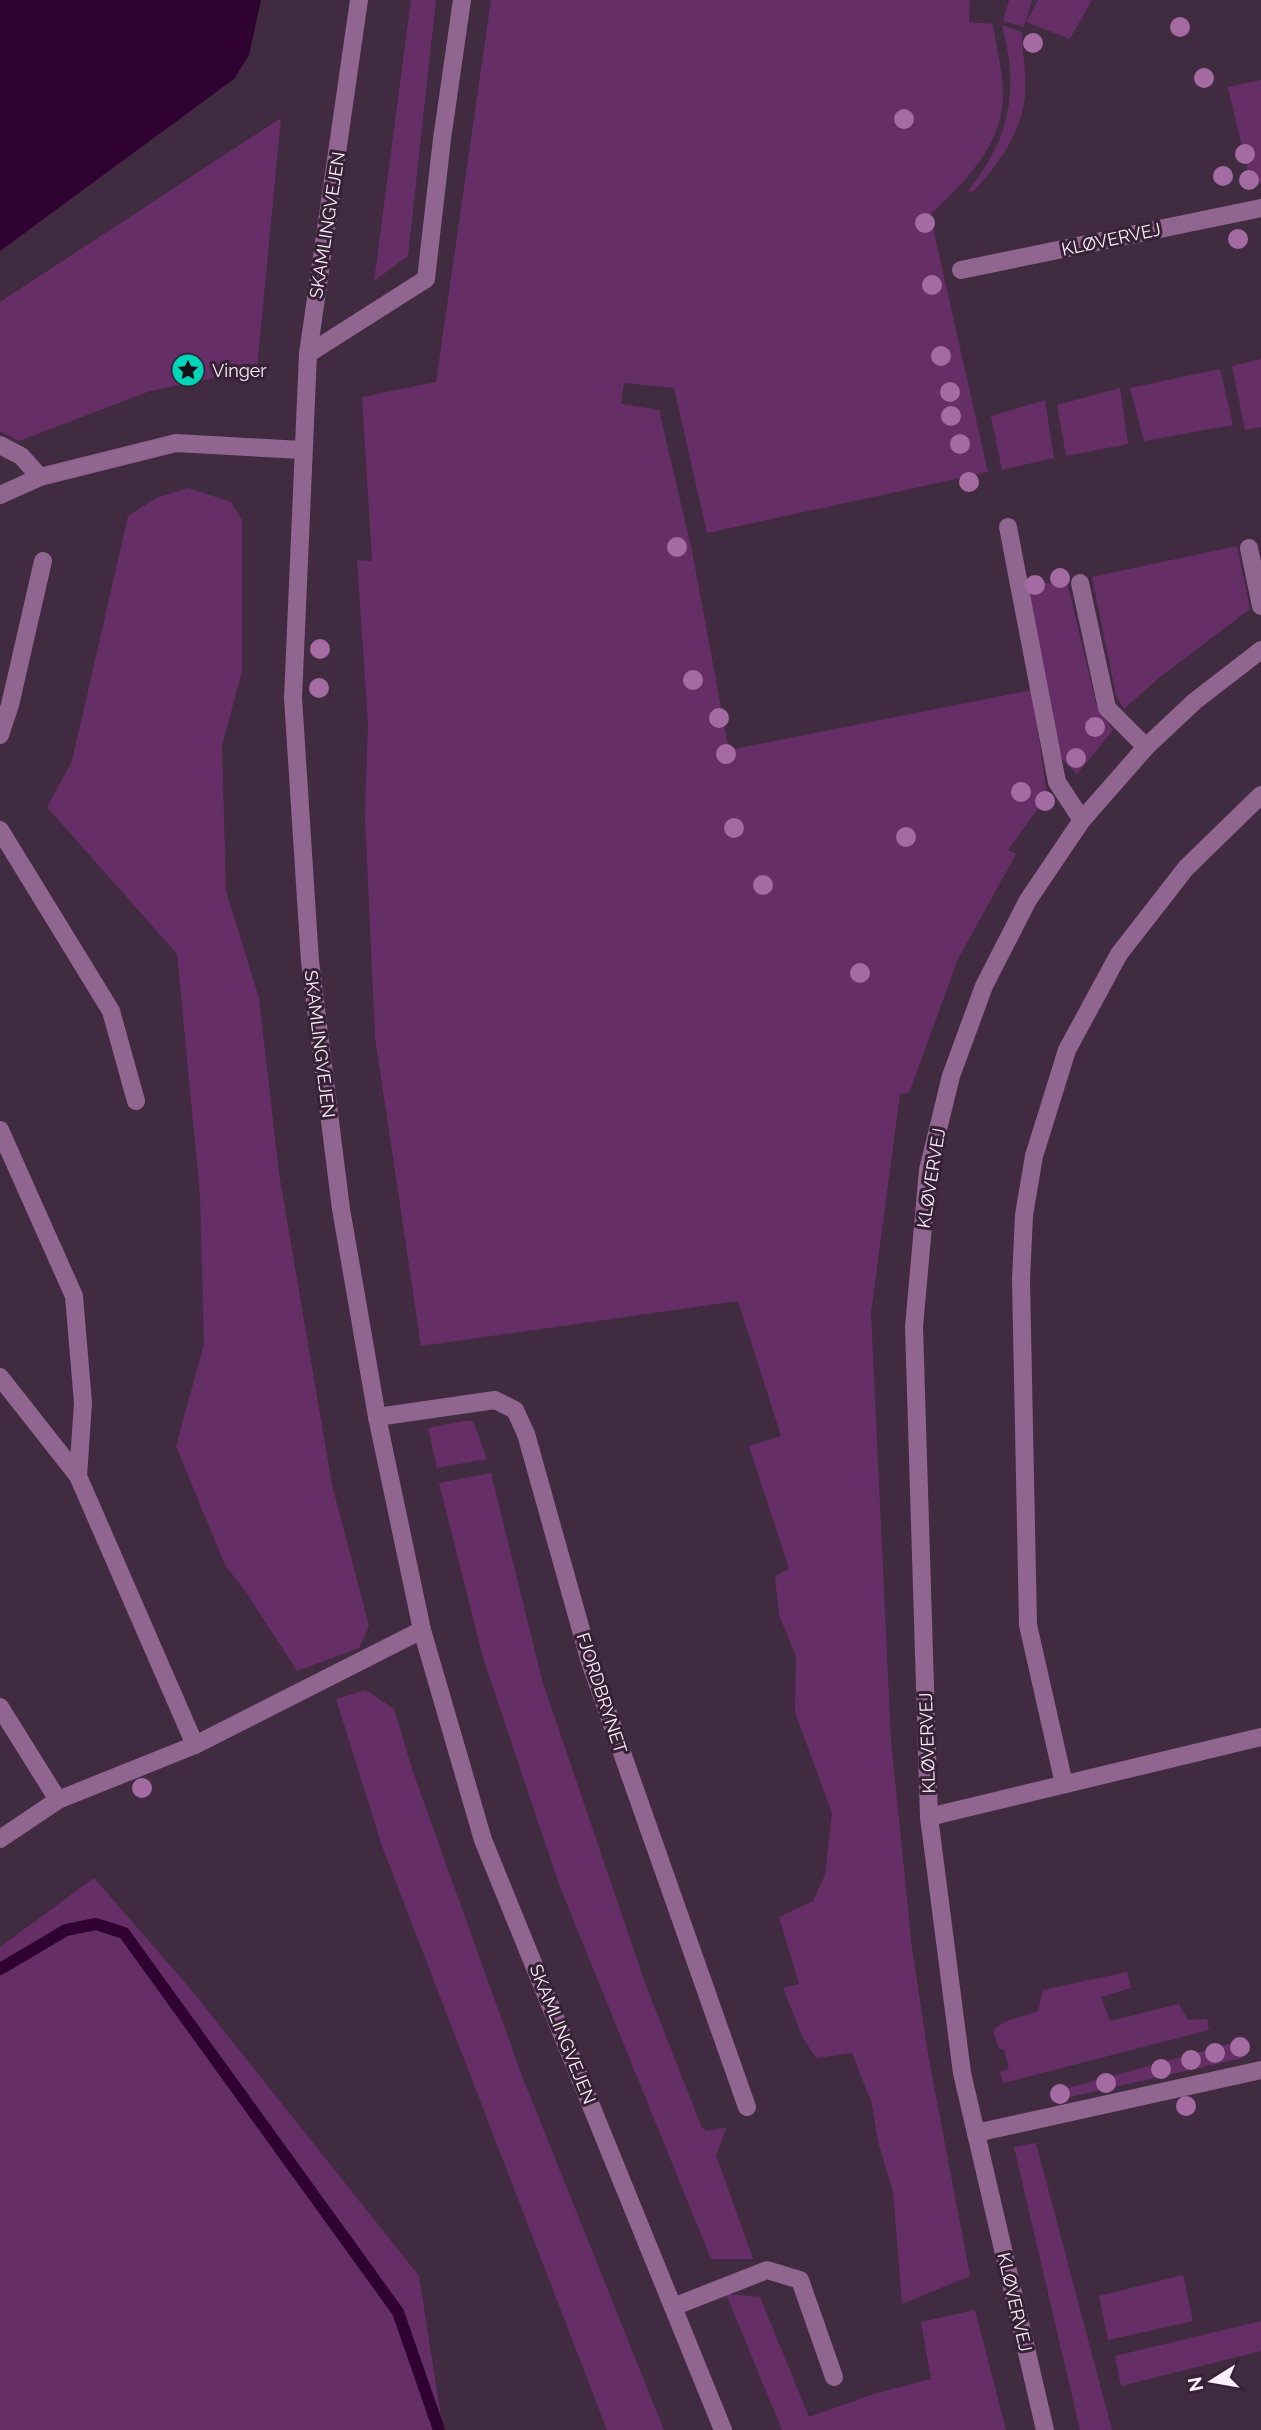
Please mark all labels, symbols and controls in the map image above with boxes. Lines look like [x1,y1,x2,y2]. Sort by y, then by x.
street label: SKAMLINGVEJEN [305,150,349,300]
street label: KLØVERVEJ [1059,218,1163,260]
place icon: Vinger [169,351,207,389]
place label: Vinger [212,360,267,381]
street label: SKAMLINGVEJEN [301,969,339,1119]
street label: KLØVERVEJ [913,1126,949,1230]
street label: FJORDBRYNET [573,1630,631,1756]
street label: KLØVERVEJ [915,1692,939,1794]
street label: SKAMLINGVEJEN [525,1961,601,2107]
street label: KLØVERVEJ [993,2250,1037,2354]
north arrow [1177,2346,1247,2416]
text: N [1183,2375,1207,2393]

